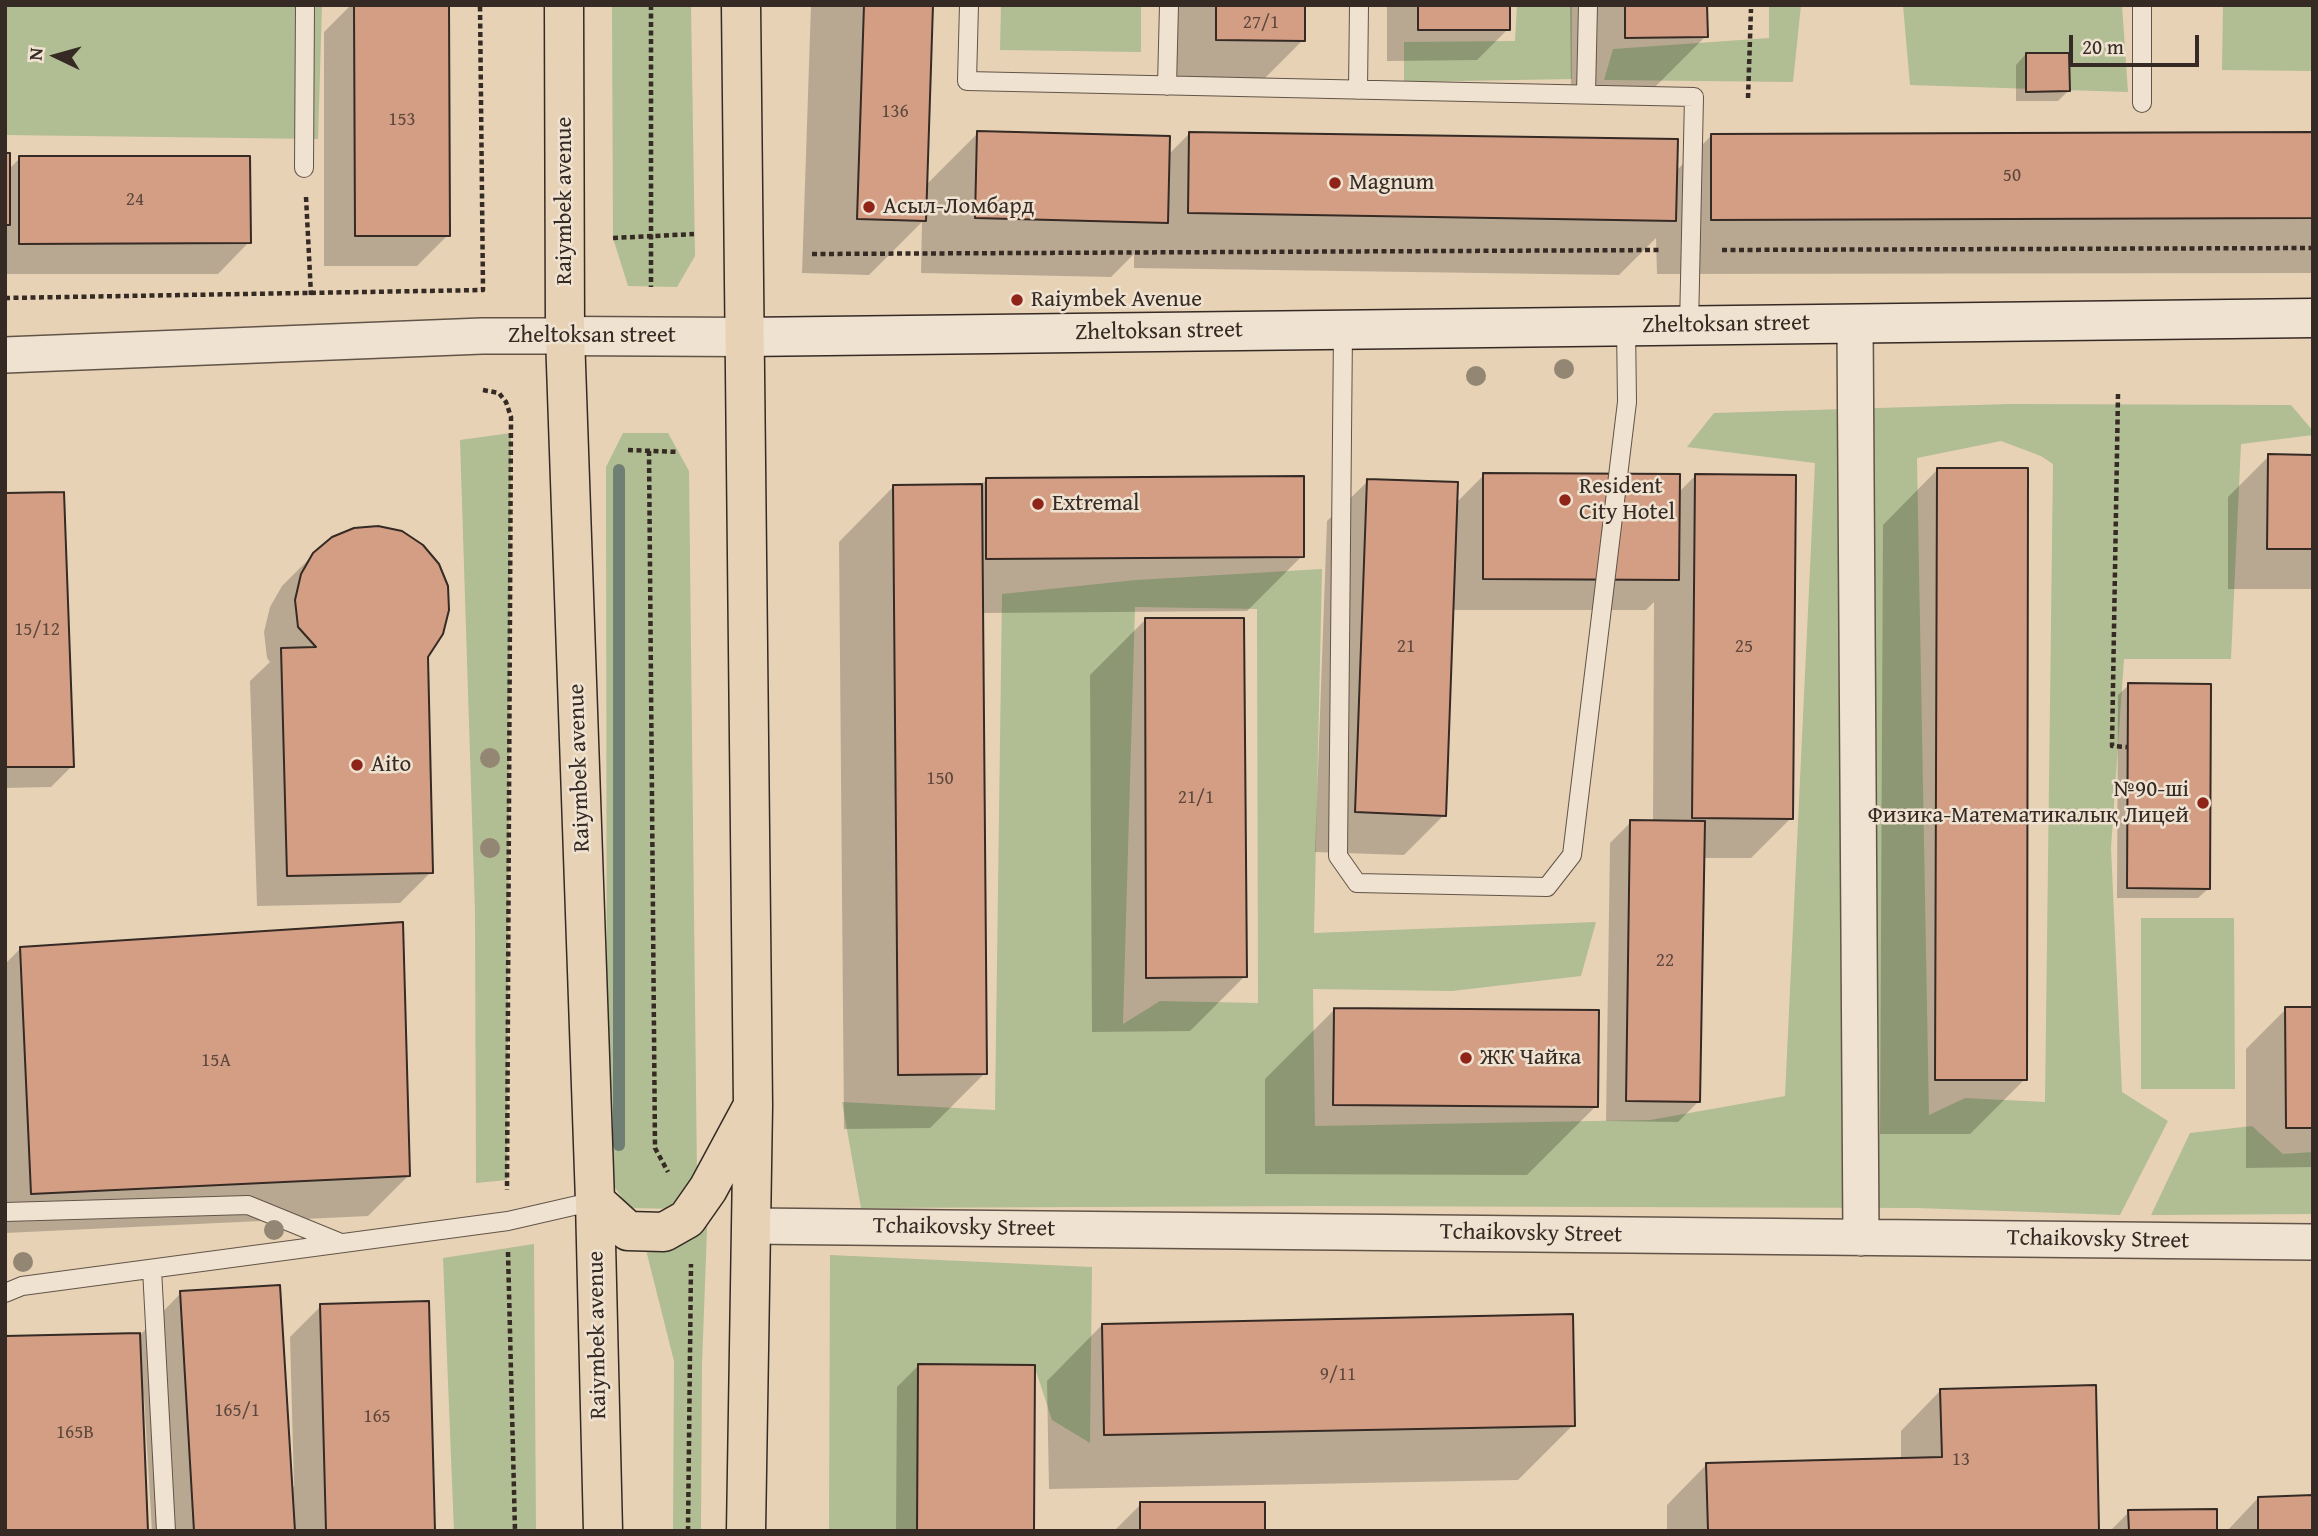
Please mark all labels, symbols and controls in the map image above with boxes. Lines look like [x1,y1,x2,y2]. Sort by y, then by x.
house number: 27/1 [1243,12,1279,34]
north arrow [21,21,91,91]
scale bar [2073,21,2202,65]
text: 20 m [2082,31,2124,62]
text: N [21,47,50,62]
house number: 136 [881,101,909,123]
house number: 153 [388,109,416,131]
street label: Raiymbek avenue [551,117,579,285]
house number: 50 [2003,165,2021,187]
place label: Magnum [1349,169,1434,197]
marker: Magnum [1327,175,1343,191]
house number: 24 [126,189,144,211]
place label: Асыл-Ломбард [883,193,1034,221]
marker: Асыл-Ломбард [861,199,877,215]
place label: Raiymbek Avenue [1031,286,1202,314]
marker: Raiymbek Avenue [1009,292,1025,308]
street label: Zheltoksan street [1642,310,1810,340]
street label: Zheltoksan street [1075,317,1243,347]
street label: Zheltoksan street [508,322,676,350]
place label: Resident City Hotel [1579,473,1675,527]
place label: Extremal [1052,490,1140,518]
marker: Resident City Hotel [1557,492,1573,508]
marker: Extremal [1030,496,1046,512]
house number: 15/12 [14,619,60,641]
house number: 21 [1397,636,1415,658]
house number: 25 [1735,636,1753,658]
street label: Raiymbek avenue [563,683,597,853]
place label: Aito [371,751,411,779]
marker: Aito [349,757,365,773]
house number: 150 [926,768,954,790]
place label: №90-ші Физика-Математикалық Лицей [1868,776,2189,830]
house number: 21/1 [1178,787,1214,809]
marker: №90-ші Физика-Математикалық Лицей [2195,795,2211,811]
house number: 22 [1656,950,1674,972]
place label: ЖК Чайка [1480,1044,1581,1072]
house number: 15А [201,1050,231,1072]
marker: ЖК Чайка [1458,1050,1474,1066]
street label: Tchaikovsky Street [873,1213,1055,1243]
street label: Tchaikovsky Street [1440,1219,1622,1249]
street label: Tchaikovsky Street [2007,1225,2189,1255]
street label: Raiymbek avenue [583,1250,613,1420]
house number: 9/11 [1320,1364,1356,1386]
house number: 165/1 [214,1400,260,1422]
house number: 165 [363,1406,391,1428]
house number: 165В [56,1422,94,1444]
house number: 13 [1952,1449,1970,1471]

